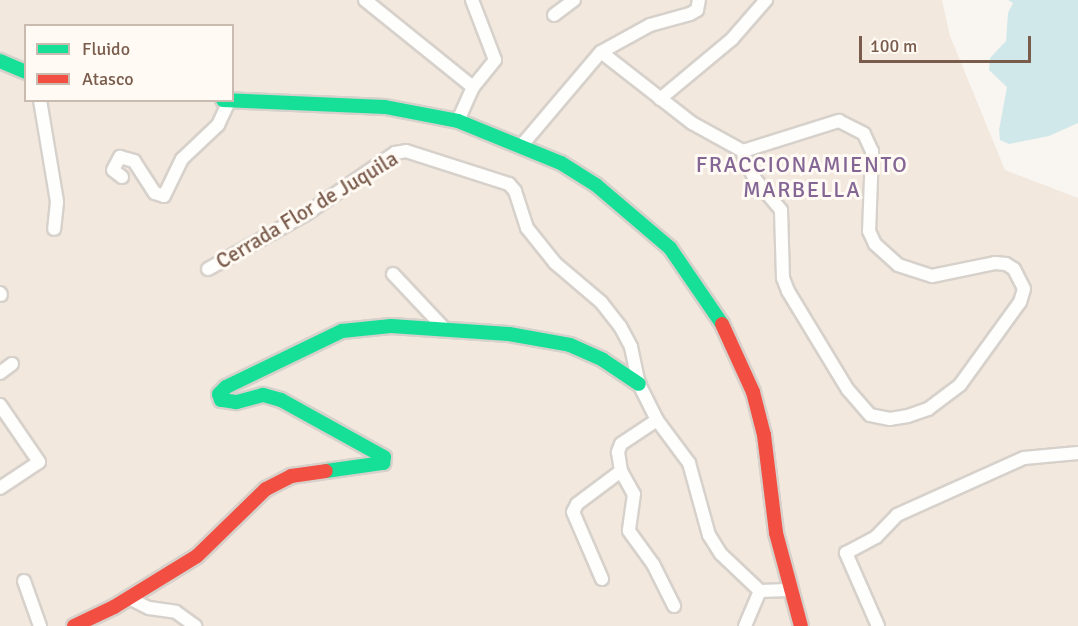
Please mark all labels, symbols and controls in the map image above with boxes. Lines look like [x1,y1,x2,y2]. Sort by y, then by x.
legend [24,24,234,102]
scale bar [862,24,1034,62]
text: 100 m [870,35,917,57]
text: Fluido [82,38,130,60]
text: Atasco [82,68,134,90]
street label: Cerrada Flor de Juquila [211,146,403,274]
district label: FRACCIONAMIENTO MARBELLA [696,151,908,202]

